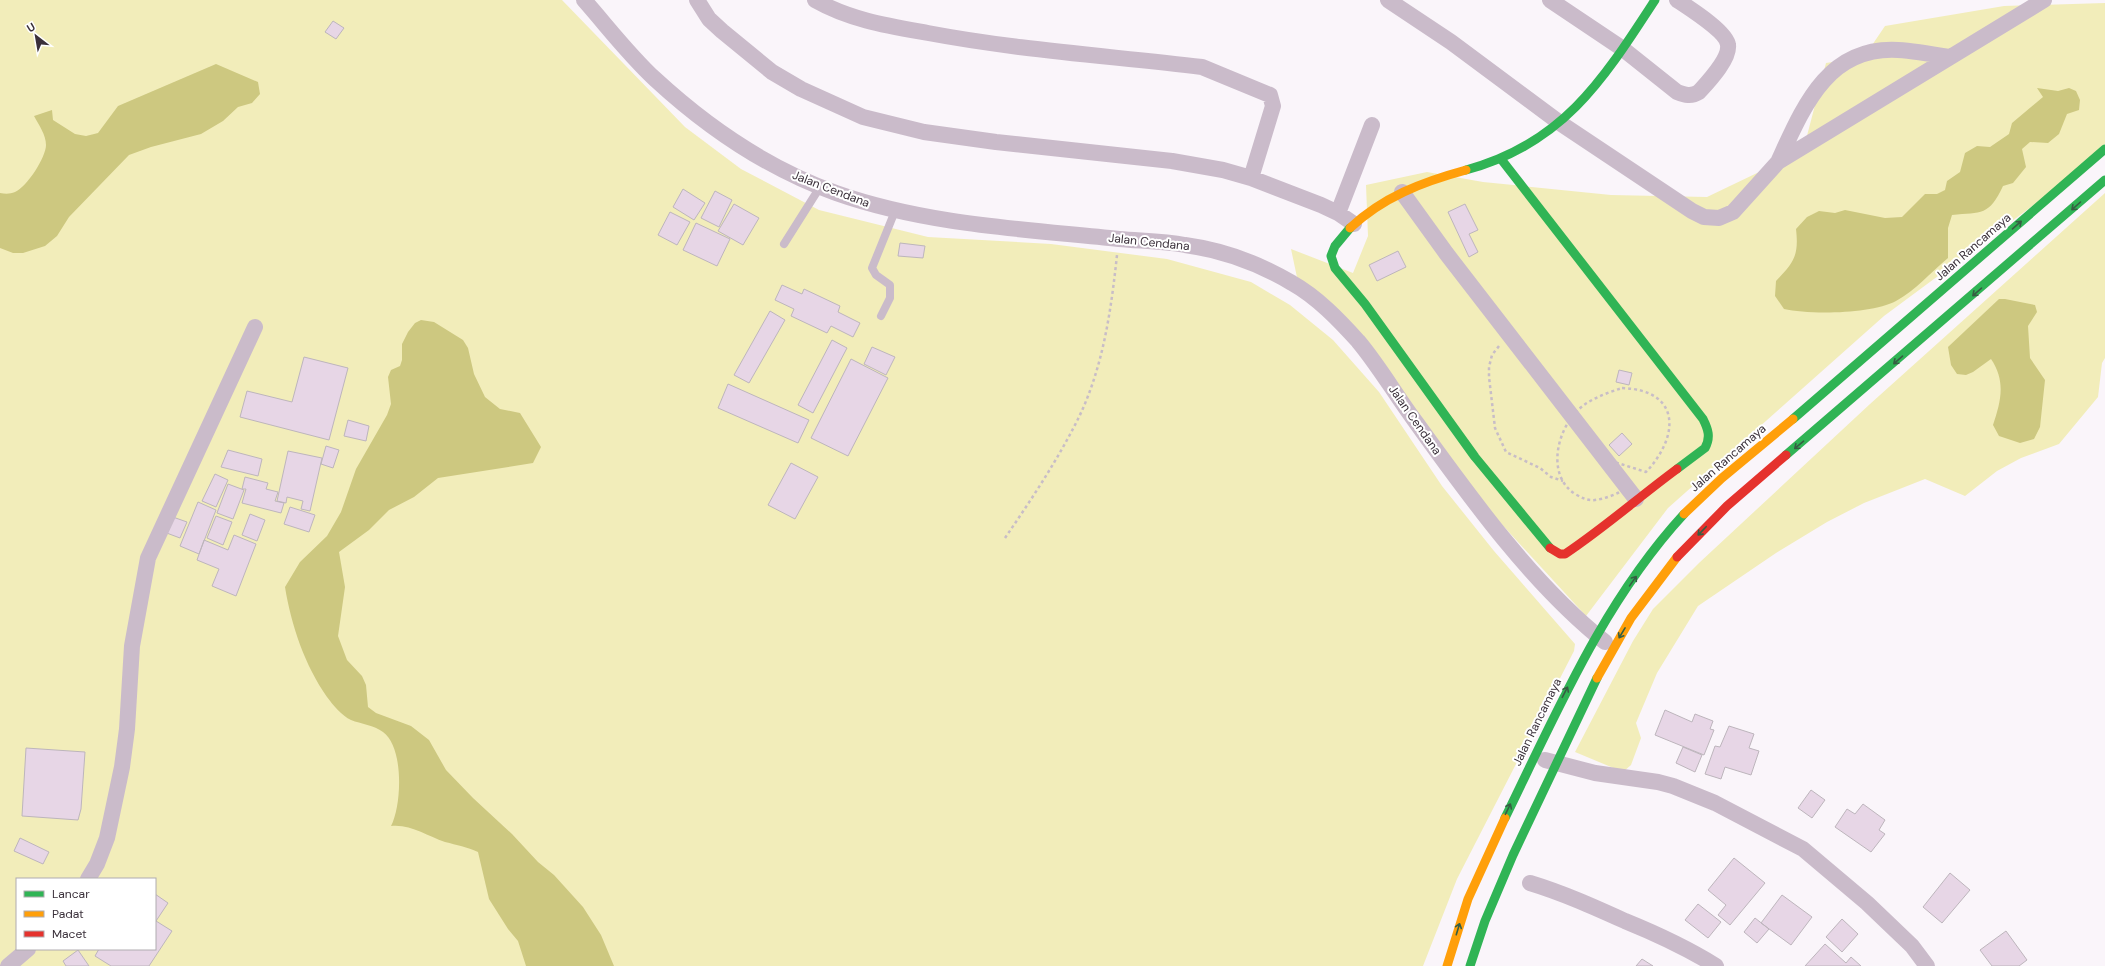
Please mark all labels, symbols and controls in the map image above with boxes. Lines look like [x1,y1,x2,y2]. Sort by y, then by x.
north arrow [16,16,56,56]
text: U [24,19,38,35]
street label: Jalan Cendana [790,167,872,211]
one-way arrow [2071,201,2081,211]
street label: Jalan Rancamaya [1932,210,2014,284]
one-way arrow [2012,220,2023,229]
street label: Jalan Cendana [1108,230,1190,254]
one-way arrow [1972,287,1983,296]
one-way arrow [1892,356,1903,365]
street label: Jalan Cendana [1385,382,1445,458]
street label: Jalan Rancamaya [1687,421,1769,495]
one-way arrow [1794,440,1804,449]
one-way arrow [1697,526,1707,536]
one-way arrow [1629,576,1637,587]
one-way arrow [1618,627,1626,639]
street label: Jalan Rancamaya [1509,676,1565,768]
one-way arrow [1562,686,1570,698]
one-way arrow [1505,803,1512,815]
legend [16,878,156,950]
text: Lancar [52,886,90,902]
text: Padat [52,906,84,922]
one-way arrow [1455,922,1462,935]
text: Macet [52,926,87,942]

